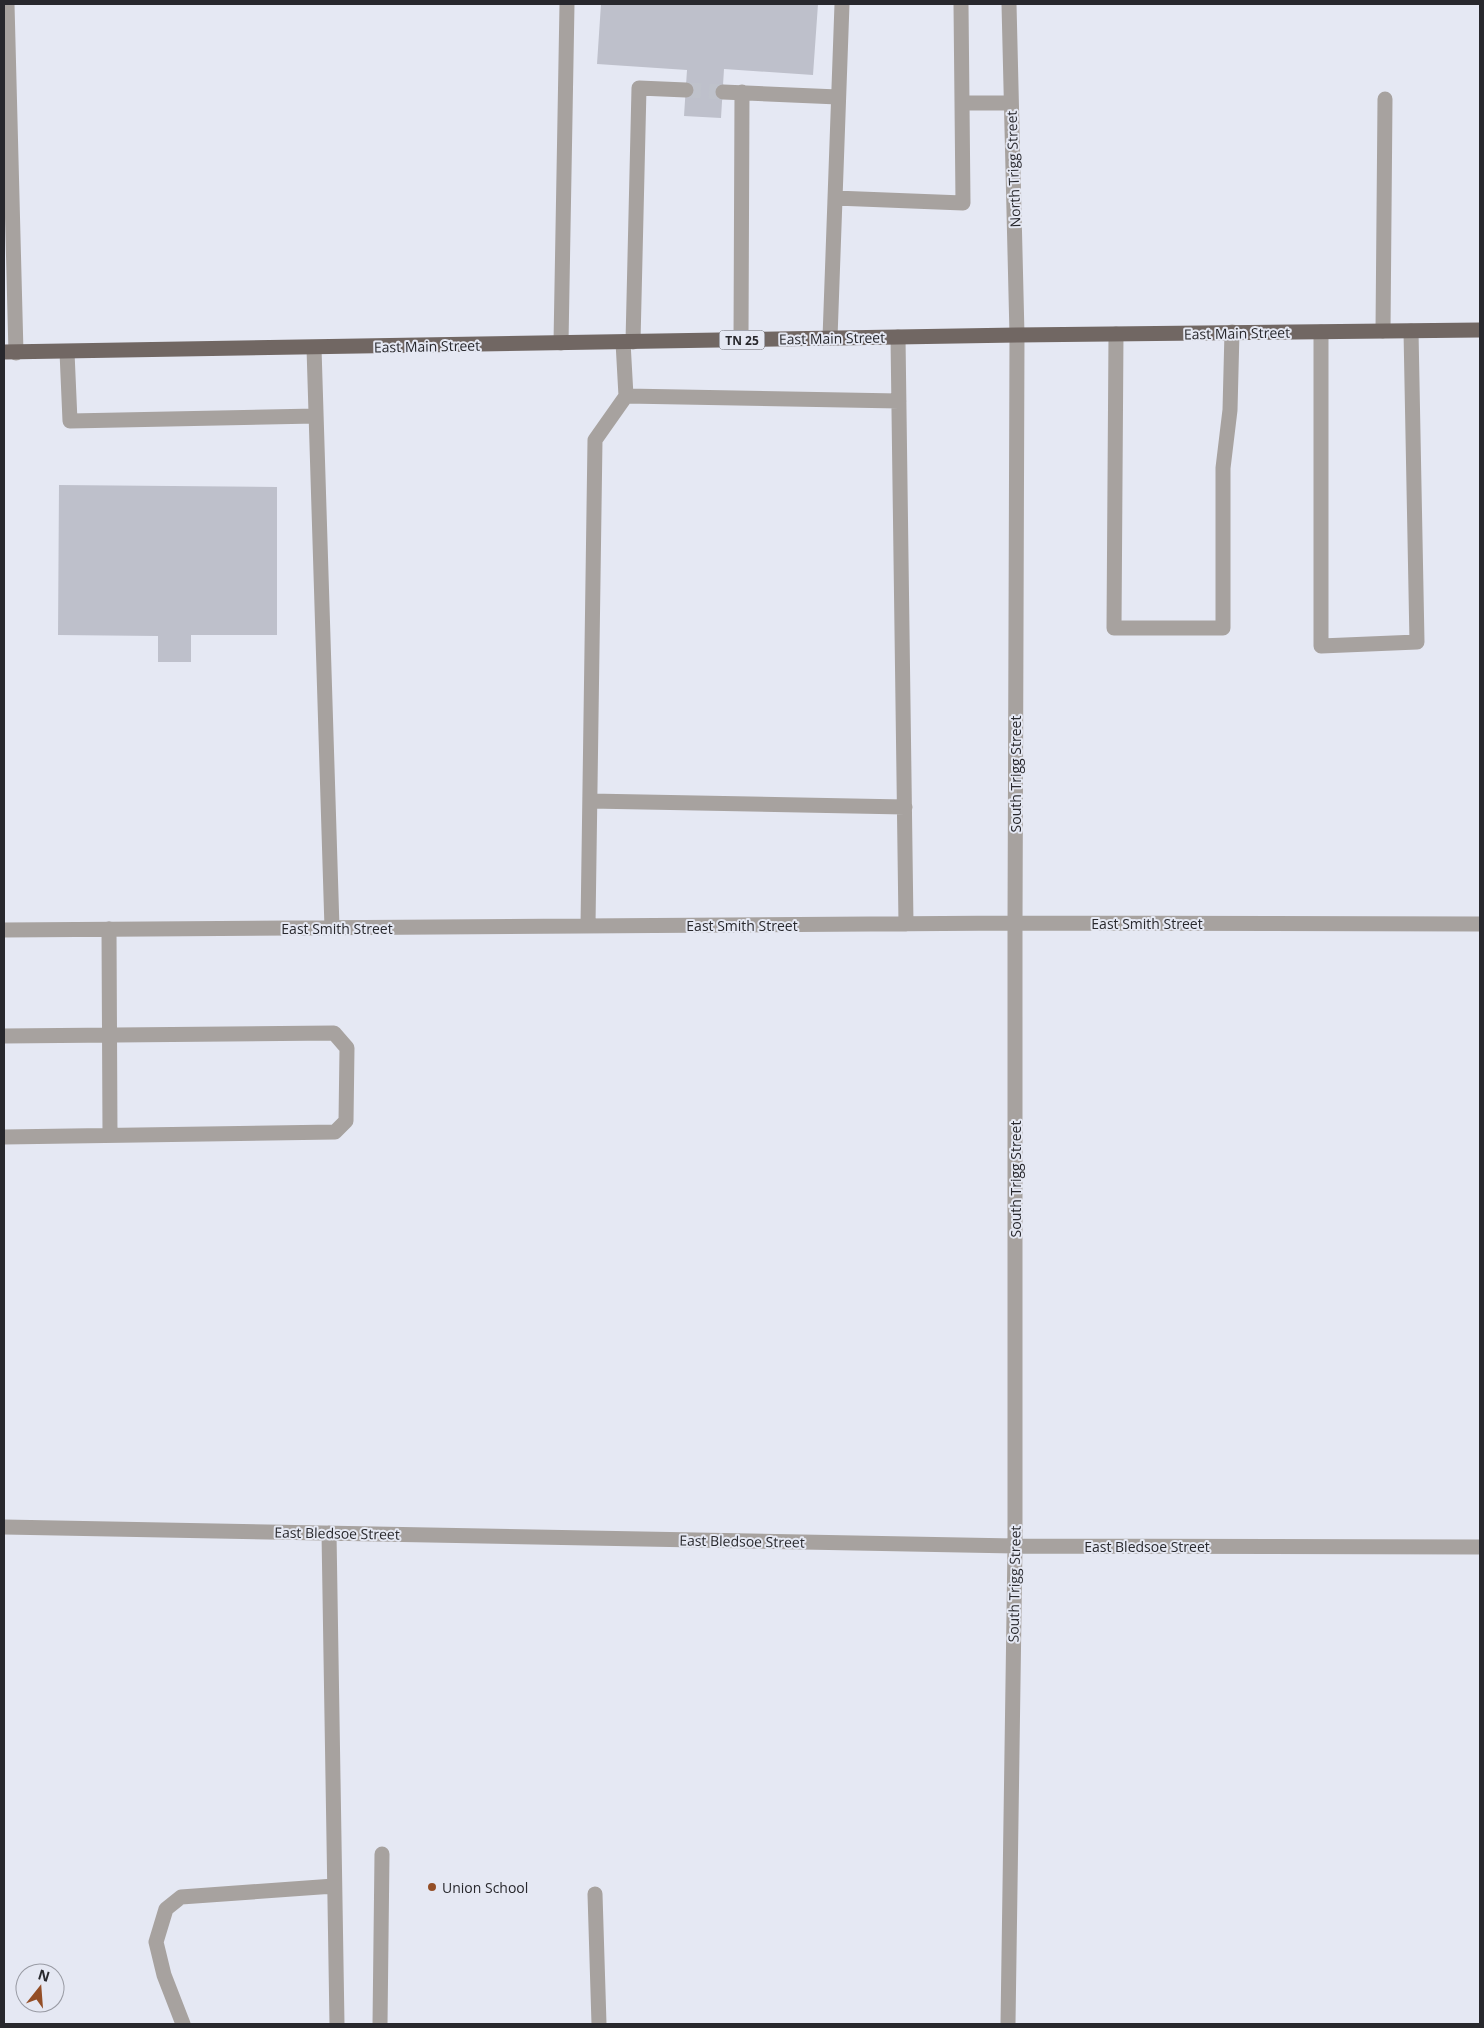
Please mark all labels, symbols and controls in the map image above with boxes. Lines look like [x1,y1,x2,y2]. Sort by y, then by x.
street label: North Trigg Street [1001,110,1025,228]
street label: East Main Street [1184,323,1290,343]
street label: East Main Street [779,328,885,348]
road number: TN 25 [720,330,764,350]
street label: East Main Street [374,336,480,356]
street label: South Trigg Street [1006,716,1025,832]
street label: East Smith Street [1091,914,1203,933]
street label: East Smith Street [686,916,798,935]
street label: East Smith Street [281,919,393,938]
street label: South Trigg Street [1006,1121,1025,1237]
street label: East Bledsoe Street [274,1522,400,1544]
street label: South Trigg Street [1003,1525,1025,1643]
street label: East Bledsoe Street [679,1530,805,1552]
street label: East Bledsoe Street [1084,1537,1210,1556]
place label: Union School [442,1878,528,1897]
marker: Union School [426,1881,438,1893]
north arrow [15,1963,65,2013]
text: N [36,1964,52,1986]

